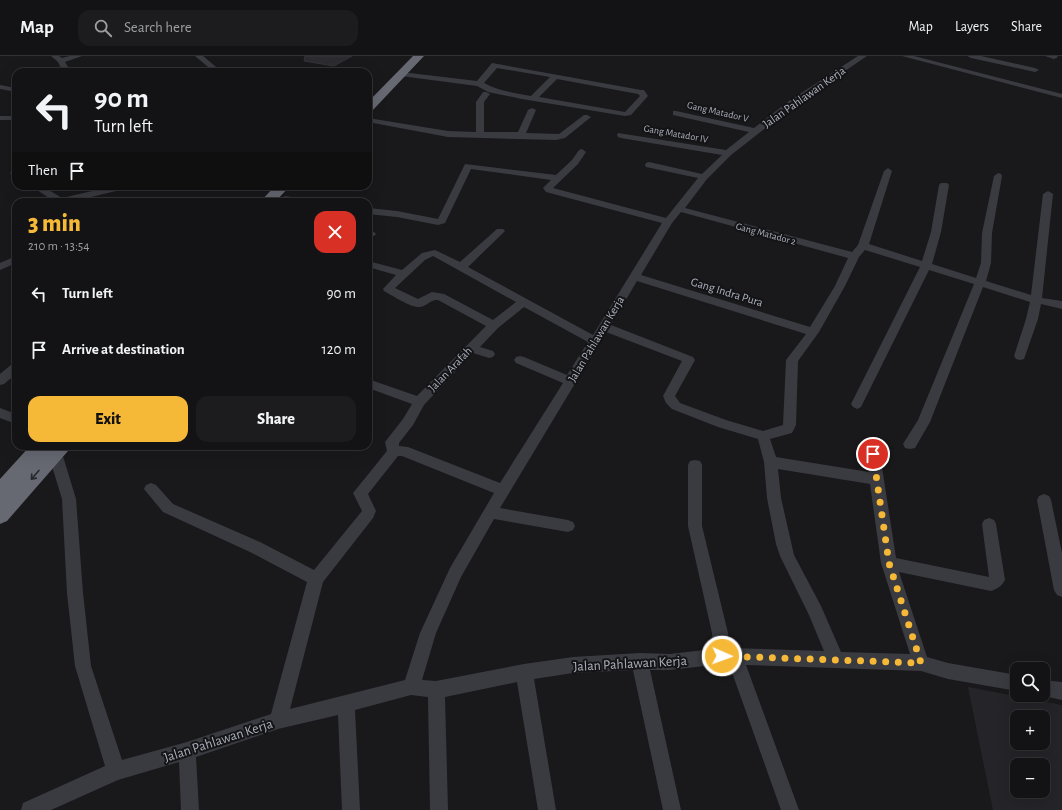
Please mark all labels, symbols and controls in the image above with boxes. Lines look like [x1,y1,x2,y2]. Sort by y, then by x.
search box [78,10,358,46]
icon: search [92,17,114,39]
text: Map [20,18,54,37]
text: Search here [124,20,192,35]
text: Map [908,20,933,34]
text: Layers [955,20,989,34]
text: Share [1011,20,1042,34]
street label: Jalan Pahlawan Kerja [761,64,848,131]
icon: left [28,84,80,136]
text: 90 m [94,85,149,113]
street label: Gang Matador V [686,100,750,124]
text: Turn left [94,118,153,136]
street label: Gang Matador IV [643,123,709,145]
icon: arrive [66,160,88,182]
text: Then [28,163,58,178]
button: close [314,211,356,253]
text: 3 min [28,212,81,236]
street label: Gang Matador 2 [735,221,797,247]
text: 210 m · 13:54 [28,240,90,253]
street label: Gang Indra Pura [690,275,765,309]
icon: left [28,283,50,305]
text: Turn left [62,286,113,301]
text: 90 m [327,286,356,301]
street label: Jalan Pahlawan Kerja [566,294,627,384]
icon: arrive [28,339,50,361]
text: Arrive at destination [62,342,185,357]
text: 120 m [322,342,356,357]
street label: Jalan Arafah [426,344,474,394]
button: Exit [28,396,188,442]
button: Share [196,396,356,442]
pin [856,437,890,471]
icon: arrive [862,443,884,465]
one-way arrow [31,470,40,480]
position arrow [701,635,743,677]
street label: Jalan Pahlawan Kerja [573,654,688,674]
map controls [1010,662,1050,798]
button: search [1010,662,1050,702]
button: + [1010,710,1050,750]
street label: Jalan Pahlawan Kerja [162,717,275,765]
button: − [1010,758,1050,798]

